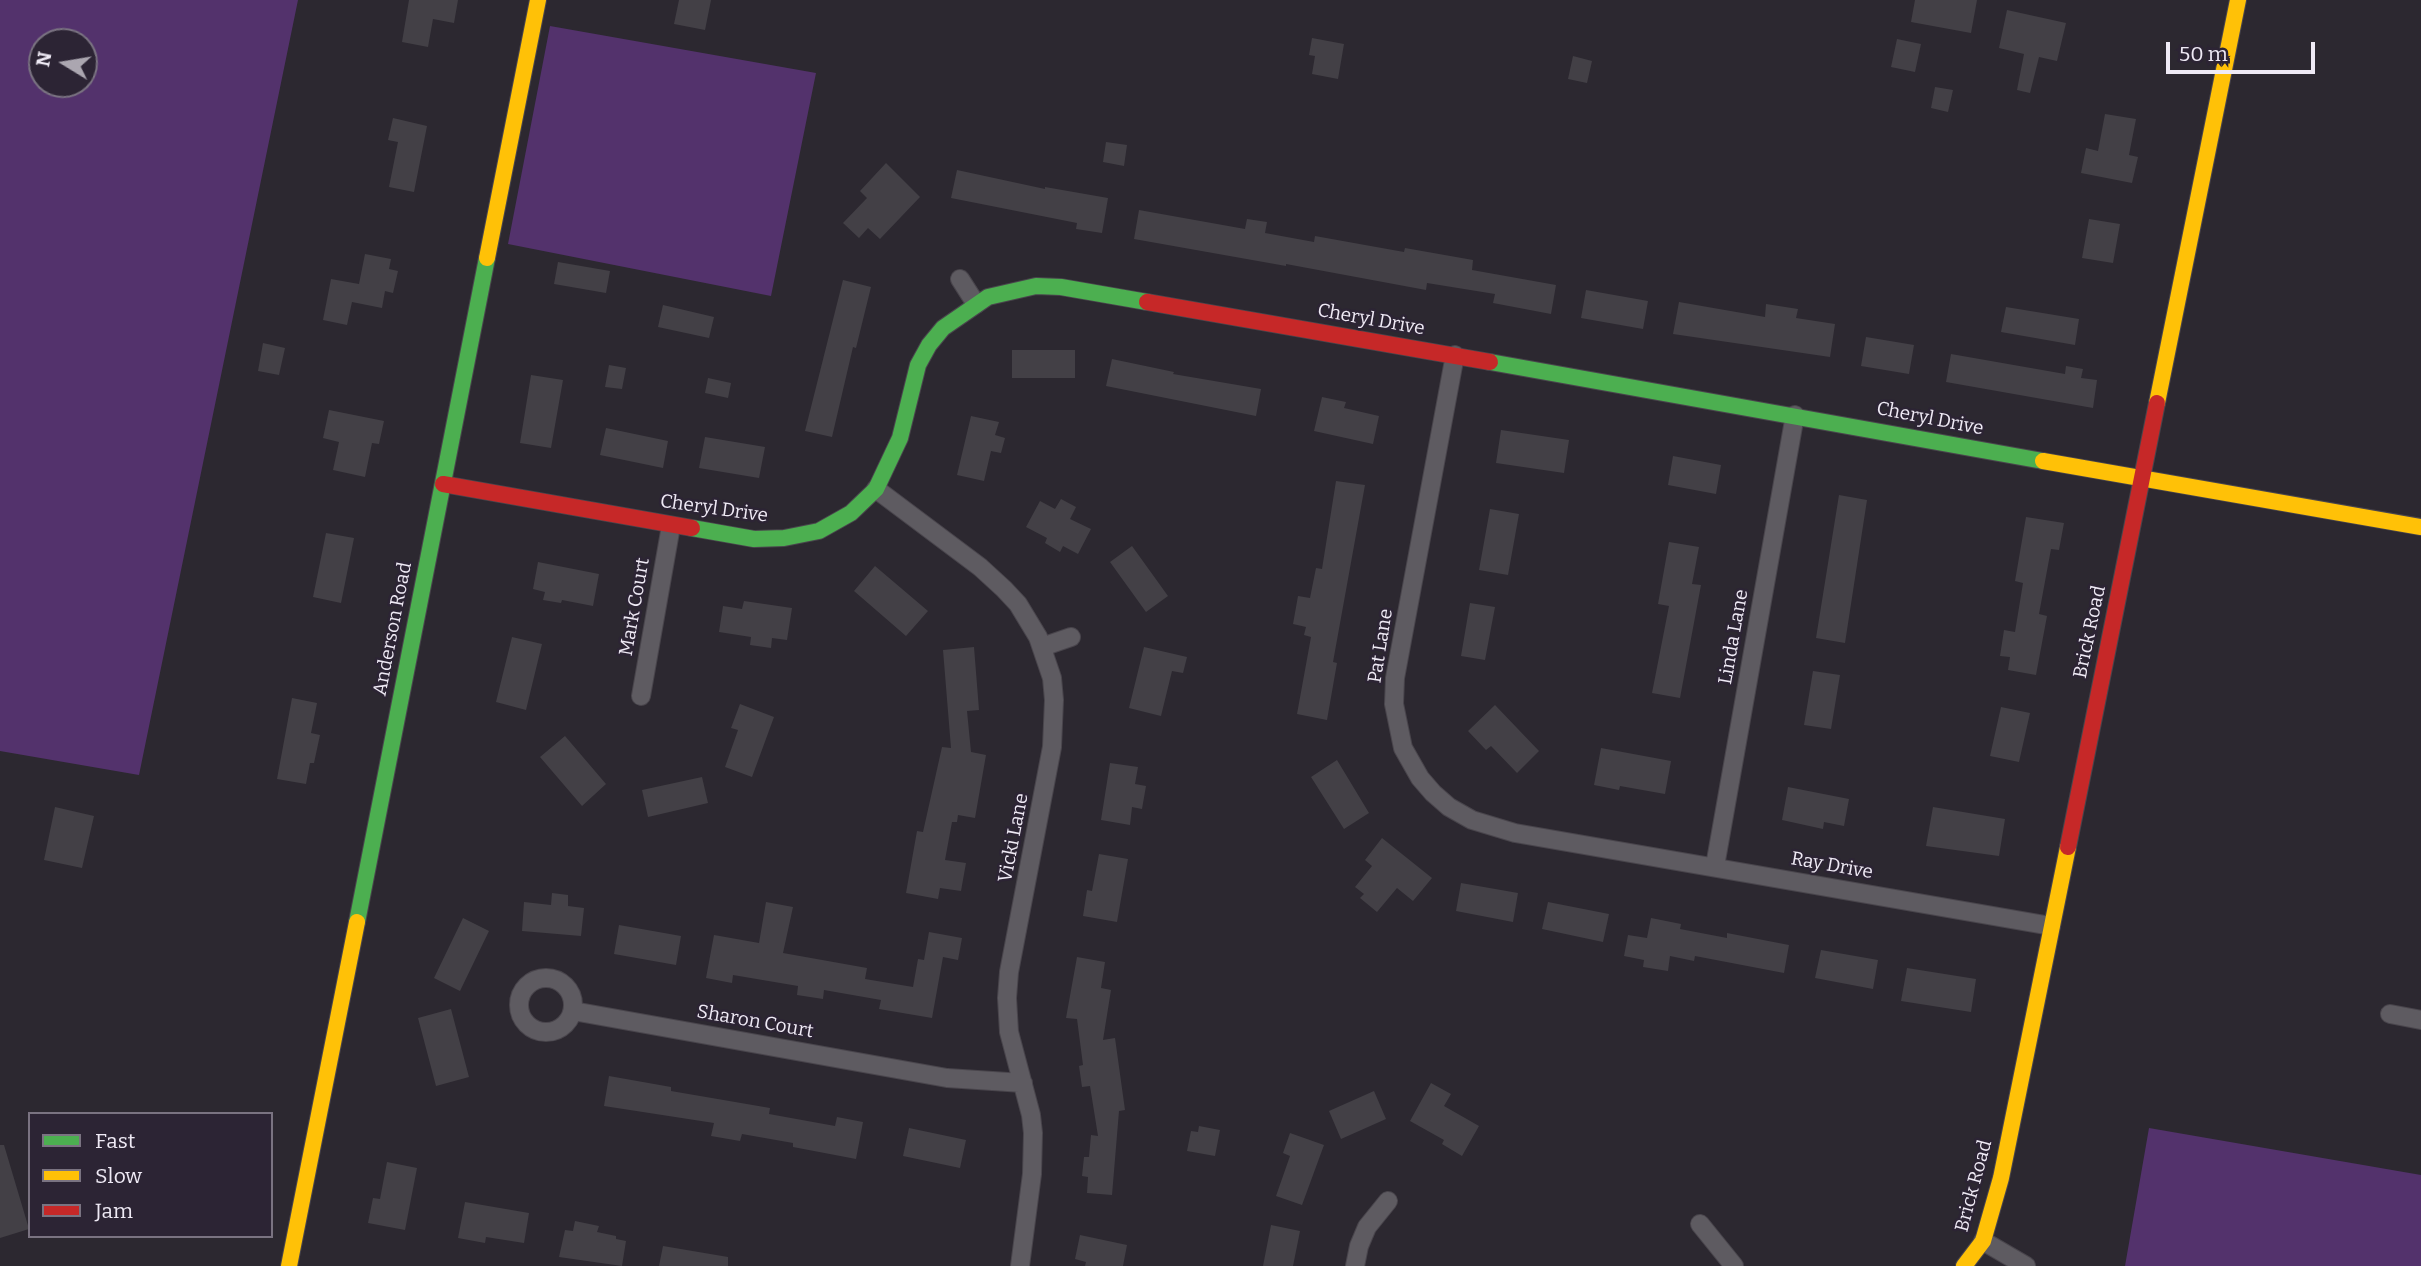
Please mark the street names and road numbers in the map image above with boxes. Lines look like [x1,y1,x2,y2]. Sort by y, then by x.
street label: Cheryl Drive [1316,299,1426,341]
street label: Cheryl Drive [1875,397,1985,441]
street label: Cheryl Drive [659,490,769,528]
street label: Mark Court [615,556,655,658]
street label: Anderson Road [369,560,417,698]
street label: Brick Road [2069,583,2111,681]
street label: Linda Lane [1714,588,1754,686]
street label: Pat Lane [1364,607,1398,685]
street label: Vicki Lane [994,791,1034,885]
street label: Ray Drive [1789,848,1875,884]
street label: Sharon Court [695,1001,815,1043]
street label: Brick Road [1951,1137,1997,1235]

